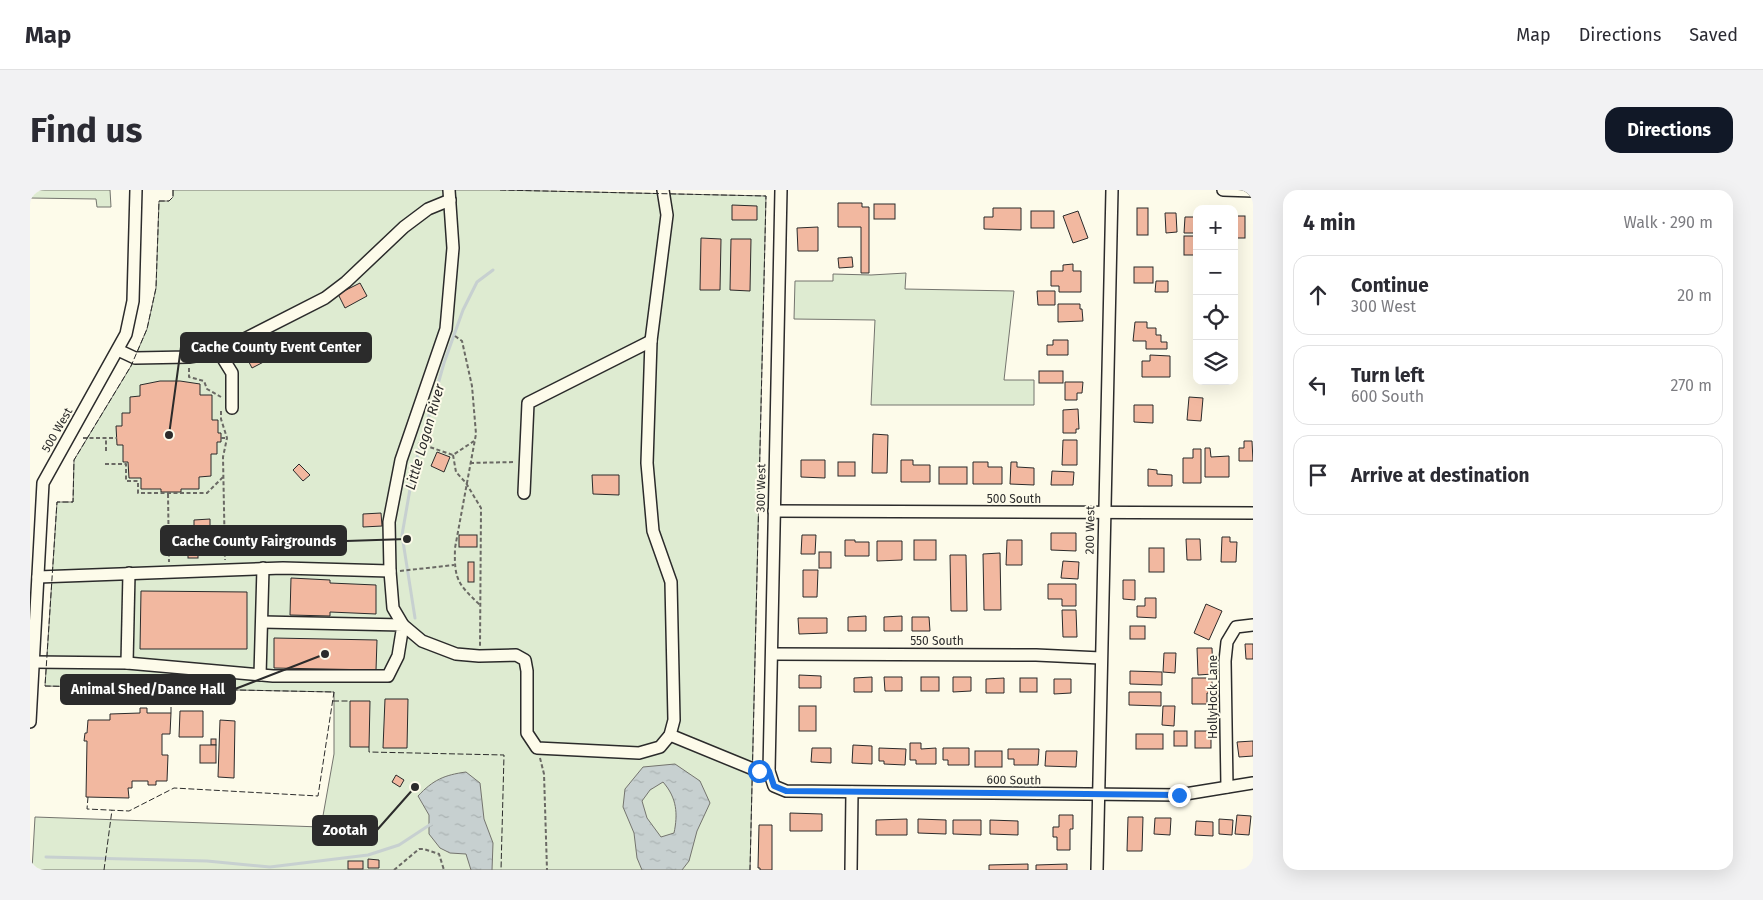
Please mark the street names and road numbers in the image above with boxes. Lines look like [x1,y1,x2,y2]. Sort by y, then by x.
street label: 500 West [39,405,76,455]
street label: 300 West [754,463,768,513]
street label: 500 South [987,492,1041,506]
street label: 200 West [1083,505,1097,555]
street label: 550 South [910,634,964,648]
street label: HollyHock Lane [1206,655,1220,739]
street label: 600 South [986,773,1042,787]

